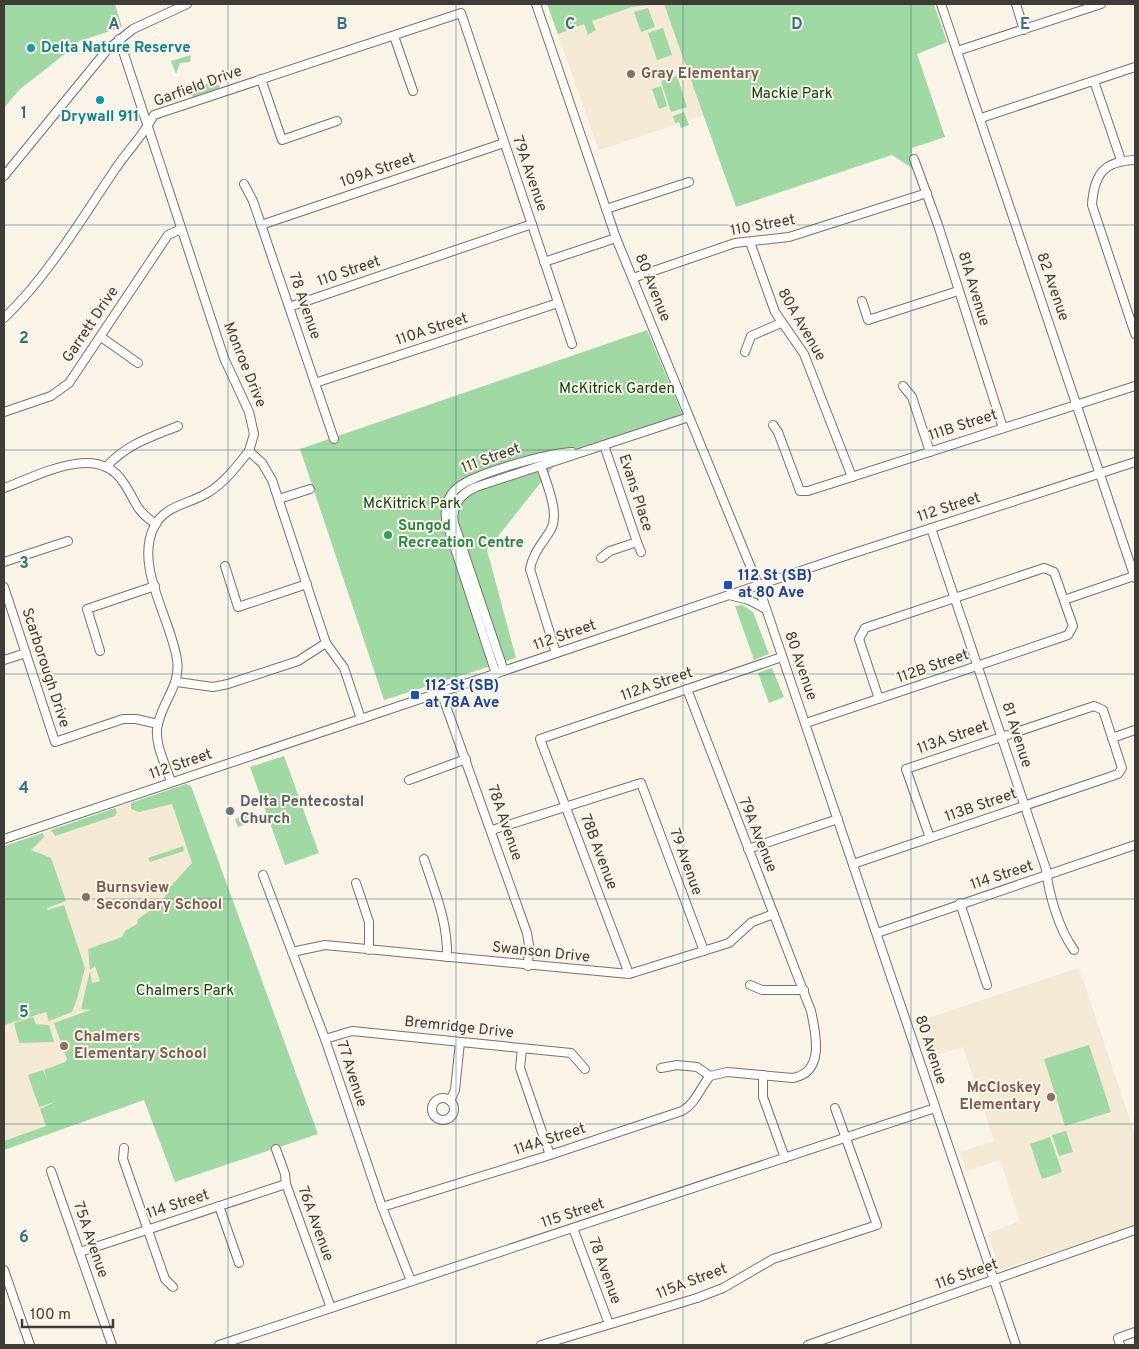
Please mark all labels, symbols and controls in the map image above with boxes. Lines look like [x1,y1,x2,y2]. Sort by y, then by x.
text: A [108,15,120,35]
text: B [336,15,348,35]
text: C [565,15,575,35]
text: D [791,15,803,35]
text: E [1020,15,1030,35]
place label: Delta Nature Reserve [41,39,191,58]
marker: Delta Nature Reserve [25,42,37,54]
street label: Garfield Drive [151,62,245,112]
place label: Gray Elementary [641,65,760,84]
marker: Gray Elementary [625,68,637,80]
park label: Mackie Park [751,85,833,104]
marker: Drywall 911 [94,94,106,106]
text: 1 [21,104,27,124]
place label: Drywall 911 [61,108,139,127]
street label: 79A Avenue [507,134,551,214]
street label: 109A Street [338,149,418,193]
street label: 110 Street [729,211,797,241]
street label: 81A Avenue [953,249,993,329]
street label: 82 Avenue [1031,250,1073,324]
street label: 80 Avenue [630,251,674,325]
street label: 110 Street [315,252,383,292]
street label: 78 Avenue [284,270,324,342]
street label: Garrett Drive [59,283,123,367]
street label: 80A Avenue [773,285,829,365]
street label: 110A Street [394,309,470,351]
street label: Monroe Drive [218,320,270,410]
text: 2 [19,329,29,349]
park label: McKitrick Garden [559,380,675,399]
street label: 111B Street [926,406,1000,446]
street label: 111 Street [459,440,523,478]
street label: Evans Place [614,452,656,534]
street label: 112 Street [915,489,983,527]
park label: McKitrick Park [363,495,461,514]
place label: Sungod Recreation Centre [398,517,524,553]
marker: Sungod Recreation Centre [382,529,394,541]
text: 3 [19,554,29,574]
place label: 112 St (SB) at 80 Ave [738,567,812,603]
marker: 112 St (SB) at 80 Ave [722,579,734,591]
street label: Scarborough Drive [17,606,73,730]
street label: 112 Street [531,616,599,656]
street label: 80 Avenue [779,629,821,703]
street label: 112B Street [894,646,972,688]
street label: 112A Street [619,664,695,706]
place label: 112 St (SB) at 78A Ave [425,677,499,713]
marker: 112 St (SB) at 78A Ave [409,689,421,701]
street label: 81 Avenue [996,700,1036,770]
street label: 113A Street [915,717,991,759]
street label: 112 Street [147,745,215,785]
text: 4 [19,779,29,799]
street label: 78A Avenue [482,783,526,863]
street label: 113B Street [943,785,1019,827]
place label: Delta Pentecostal Church [240,793,364,829]
street label: 79A Avenue [733,795,781,875]
marker: Delta Pentecostal Church [224,805,236,817]
street label: 78B Avenue [575,812,621,892]
street label: 79 Avenue [664,826,706,898]
street label: 114 Street [968,857,1036,895]
place label: Burnsview Secondary School [96,879,222,915]
marker: Burnsview Secondary School [80,891,92,903]
street label: Swanson Drive [491,938,591,968]
park label: Chalmers Park [136,982,234,1001]
text: 5 [19,1003,29,1023]
street label: Bremridge Drive [403,1013,515,1043]
street label: 80 Avenue [910,1013,950,1087]
place label: Chalmers Elementary School [74,1028,207,1064]
street label: 77 Avenue [331,1038,371,1110]
marker: Chalmers Elementary School [58,1040,70,1052]
place label: McCloskey Elementary [959,1079,1041,1115]
marker: McCloskey Elementary [1045,1091,1057,1103]
street label: 114A Street [512,1119,588,1161]
street label: 76A Avenue [293,1184,337,1264]
street label: 114 Street [144,1186,212,1224]
street label: 115 Street [539,1195,607,1233]
street label: 75A Avenue [68,1199,112,1281]
text: 6 [19,1228,29,1248]
street label: 78 Avenue [583,1235,625,1307]
street label: 116 Street [933,1255,1001,1295]
street label: 115A Street [654,1260,730,1304]
scale bar [22,1296,114,1328]
text: 100 m [30,1306,71,1325]

